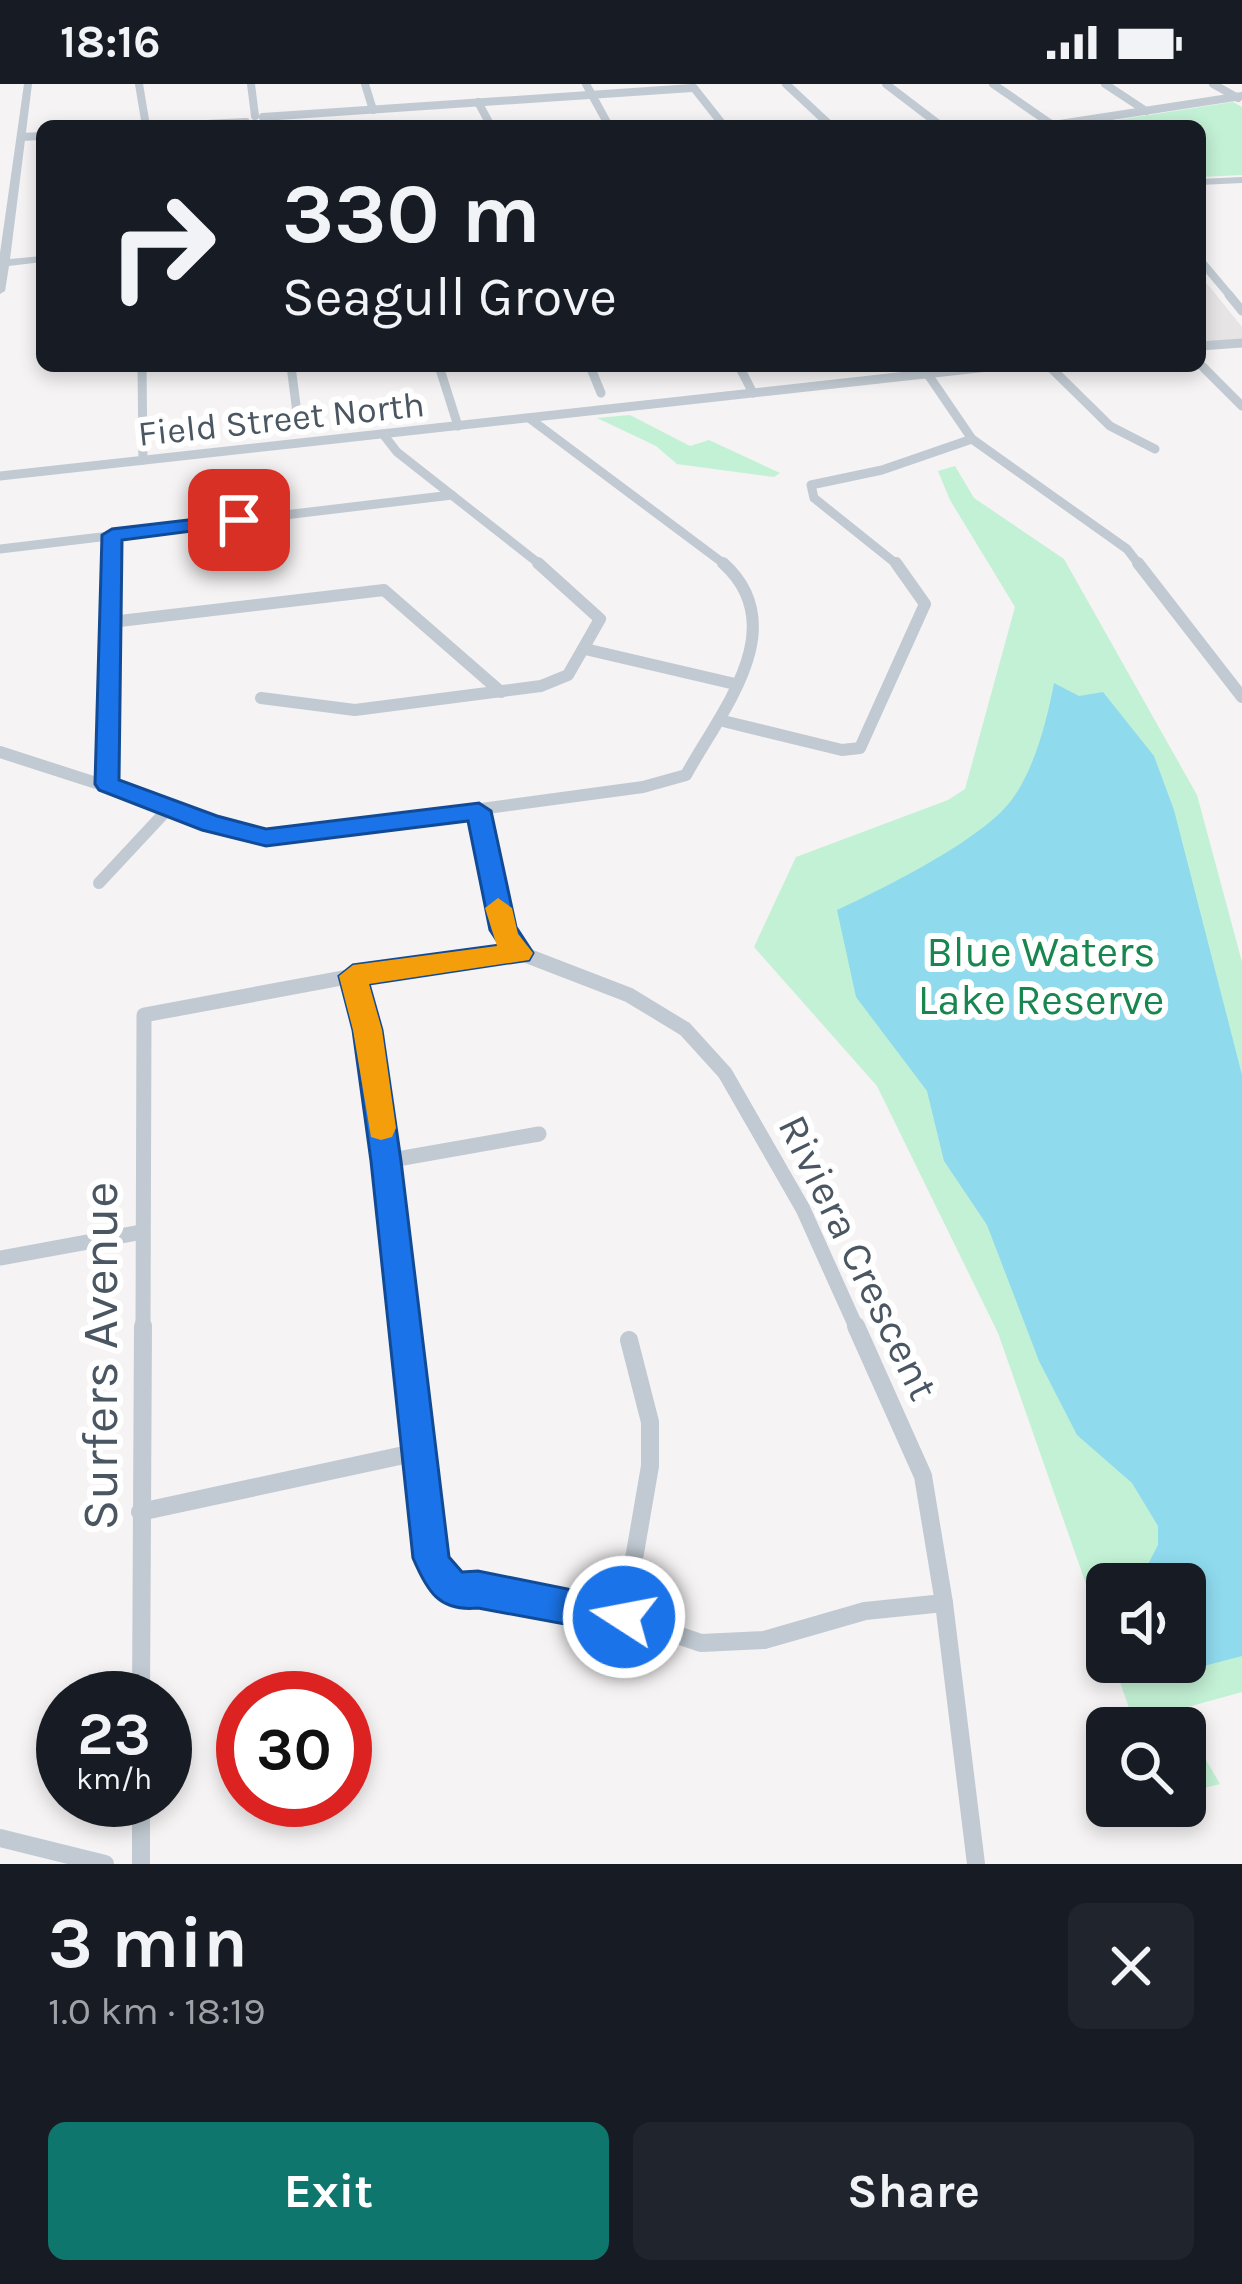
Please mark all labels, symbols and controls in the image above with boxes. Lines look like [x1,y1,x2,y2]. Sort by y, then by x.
text: 18:16 [60,16,161,68]
text: 330 m [282,165,541,263]
icon: right [84,168,240,324]
text: Seagull Grove [282,265,617,329]
street label: Field Street North [136,383,427,455]
pin [188,469,290,571]
icon: arrive [206,487,272,553]
park label: Blue Waters Lake Reserve [918,927,1164,1025]
street label: Riviera Crescent [768,1107,949,1408]
street label: Surfers Avenue [70,1182,130,1531]
position arrow [561,1554,687,1680]
map controls [1086,1563,1206,1827]
button: sound [1086,1563,1206,1683]
speed limit sign: 30 [216,1671,372,1827]
text: 23 [77,1699,151,1769]
button: search [1086,1707,1206,1827]
text: km/h [76,1761,152,1797]
text: 3 min [48,1901,248,1985]
button: close [1068,1903,1194,2029]
text: 1.0 km · 18:19 [48,1988,266,2034]
button: Exit [48,2122,609,2260]
button: Share [633,2122,1194,2260]

